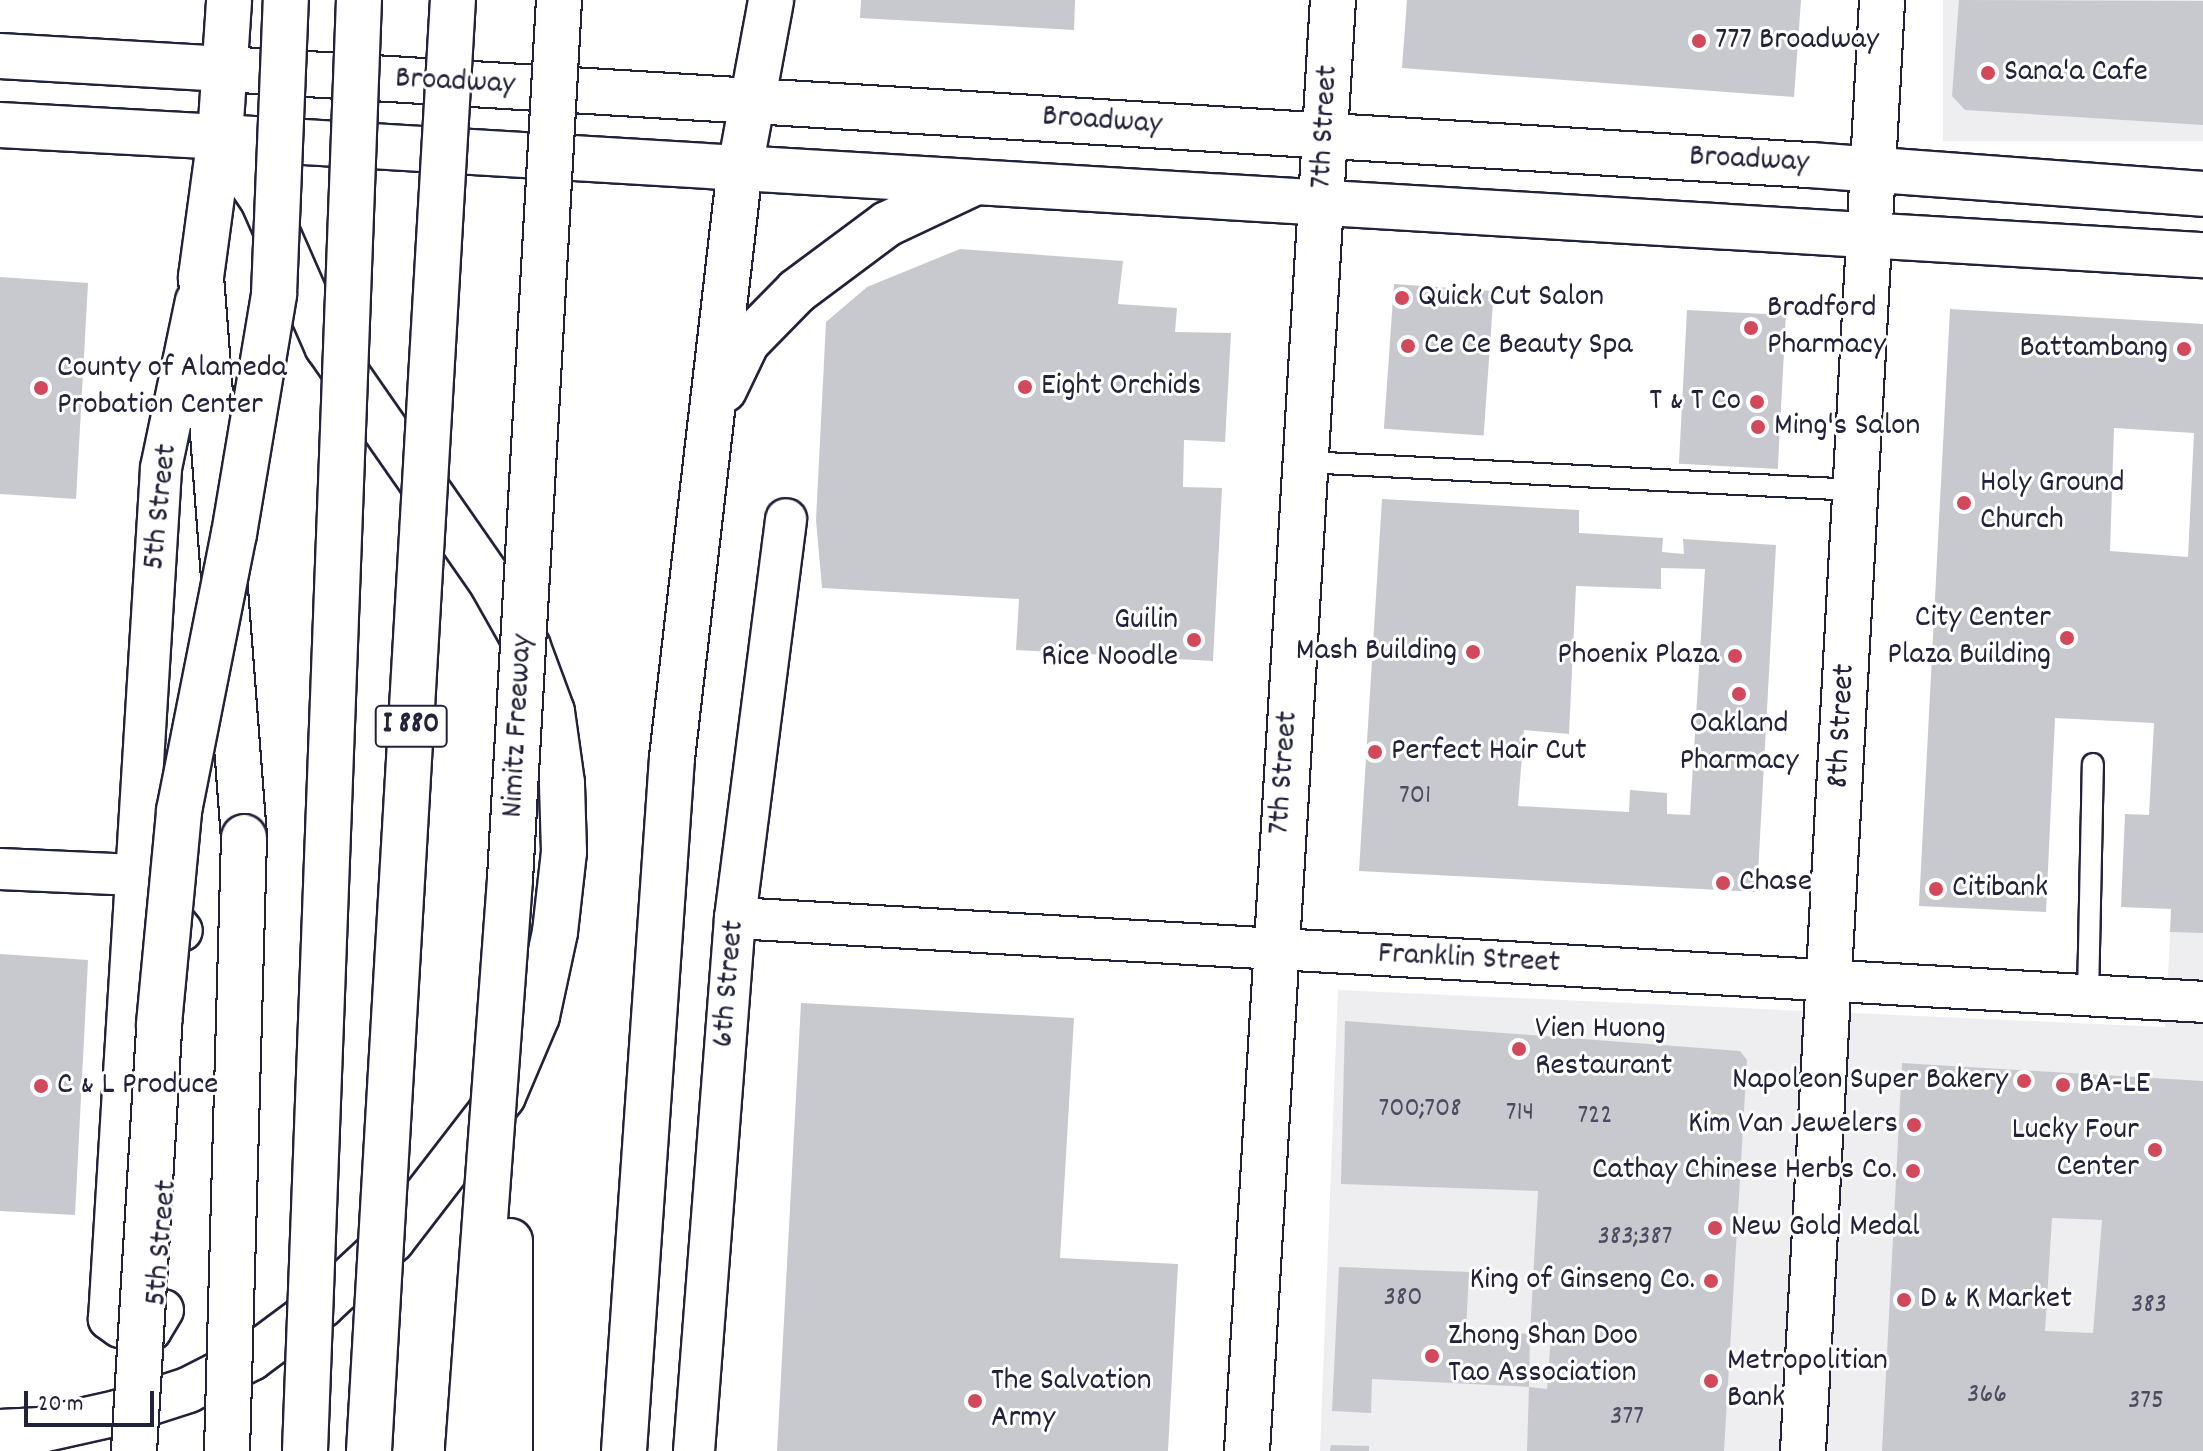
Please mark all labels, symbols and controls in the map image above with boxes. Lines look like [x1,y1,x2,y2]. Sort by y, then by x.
place label: 777 Broadway [1715,22,1879,60]
marker: 777 Broadway [1690,32,1708,50]
place label: Sana'a Cafe [2004,54,2148,92]
street label: Broadway [394,61,516,105]
street label: 7th Street [1304,64,1348,190]
marker: Sana'a Cafe [1979,64,1997,82]
street label: Broadway [1041,99,1163,145]
street label: Broadway [1688,139,1810,183]
place label: Quick Cut Salon [1418,279,1604,317]
marker: Quick Cut Salon [1393,289,1411,307]
place label: Bradford Pharmacy [1767,291,1886,366]
marker: Bradford Pharmacy [1742,319,1760,337]
place label: Ce Ce Beauty Spa [1424,327,1632,365]
place label: Battambang [2020,330,2168,368]
marker: Ce Ce Beauty Spa [1399,337,1417,355]
marker: Battambang [2175,340,2193,358]
place label: County of Alameda Probation Center [57,351,287,426]
place label: Eight Orchids [1041,368,1201,406]
marker: Eight Orchids [1016,378,1034,396]
marker: County of Alameda Probation Center [32,379,50,397]
place label: T & T Co [1649,383,1741,421]
marker: T & T Co [1748,393,1766,411]
place label: Ming's Salon [1774,408,1920,446]
marker: Ming's Salon [1749,418,1767,436]
street label: 5th Street [136,442,188,572]
place label: Holy Ground Church [1980,466,2124,541]
marker: Holy Ground Church [1955,494,1973,512]
place label: City Center Plaza Building [1887,601,2051,676]
place label: Guilin Rice Noodle [1041,603,1178,678]
marker: City Center Plaza Building [2058,629,2076,647]
marker: Guilin Rice Noodle [1185,631,1203,649]
street label: Nimitz Freeway [495,633,543,819]
place label: Mash Building [1296,633,1457,671]
place label: Phoenix Plaza [1557,637,1719,675]
marker: Mash Building [1464,643,1482,661]
marker: Phoenix Plaza [1726,647,1744,665]
street label: 8th Street [1821,663,1865,789]
marker: Oakland Pharmacy [1730,685,1748,703]
road number: I 880 [373,700,449,752]
place label: Oakland Pharmacy [1680,707,1798,782]
street label: 7th Street [1262,710,1308,836]
place label: Perfect Hair Cut [1391,733,1587,771]
marker: Perfect Hair Cut [1366,743,1384,761]
house number: 701 [1399,780,1431,814]
place label: Chase [1739,864,1812,902]
place label: Citibank [1952,870,2048,908]
marker: Chase [1714,874,1732,892]
marker: Citibank [1927,880,1945,898]
street label: 6th Street [705,919,755,1049]
street label: Franklin Street [1377,936,1561,984]
place label: Vien Huong Restaurant [1535,1012,1672,1087]
marker: Vien Huong Restaurant [1510,1040,1528,1058]
place label: Napoleon Super Bakery [1732,1062,2008,1100]
place label: BA-LE [2079,1066,2150,1104]
place label: C & L Produce [57,1067,218,1105]
marker: Napoleon Super Bakery [2015,1072,2033,1090]
marker: BA-LE [2054,1076,2072,1094]
marker: C & L Produce [32,1077,50,1095]
house number: 700;708 [1379,1093,1461,1127]
house number: 714 [1506,1097,1534,1131]
house number: 722 [1577,1100,1613,1134]
place label: Kim Van Jewelers [1688,1106,1898,1144]
place label: Lucky Four Center [2012,1113,2139,1188]
marker: Kim Van Jewelers [1905,1116,1923,1134]
marker: Lucky Four Center [2146,1141,2164,1159]
place label: Cathay Chinese Herbs Co. [1592,1152,1897,1190]
marker: Cathay Chinese Herbs Co. [1904,1162,1922,1180]
street label: 5th Street [138,1178,188,1308]
place label: New Gold Medal [1731,1209,1920,1247]
marker: New Gold Medal [1706,1219,1724,1237]
house number: 383;387 [1598,1221,1672,1255]
place label: King of Ginseng Co. [1470,1262,1695,1300]
marker: King of Ginseng Co. [1702,1272,1720,1290]
place label: D & K Market [1920,1281,2072,1319]
house number: 380 [1384,1282,1422,1316]
house number: 383 [2131,1289,2167,1323]
marker: D & K Market [1895,1291,1913,1309]
place label: Zhong Shan Doo Tao Association [1448,1319,1638,1394]
place label: Metropolitian Bank [1727,1344,1888,1419]
marker: Zhong Shan Doo Tao Association [1423,1347,1441,1365]
place label: The Salvation Army [991,1364,1152,1439]
marker: Metropolitian Bank [1702,1372,1720,1390]
scale bar [28,1375,158,1425]
house number: 366 [1967,1379,2007,1413]
house number: 375 [2128,1385,2164,1419]
text: 20 m [38,1388,84,1422]
marker: The Salvation Army [966,1392,984,1410]
house number: 377 [1610,1401,1644,1435]

